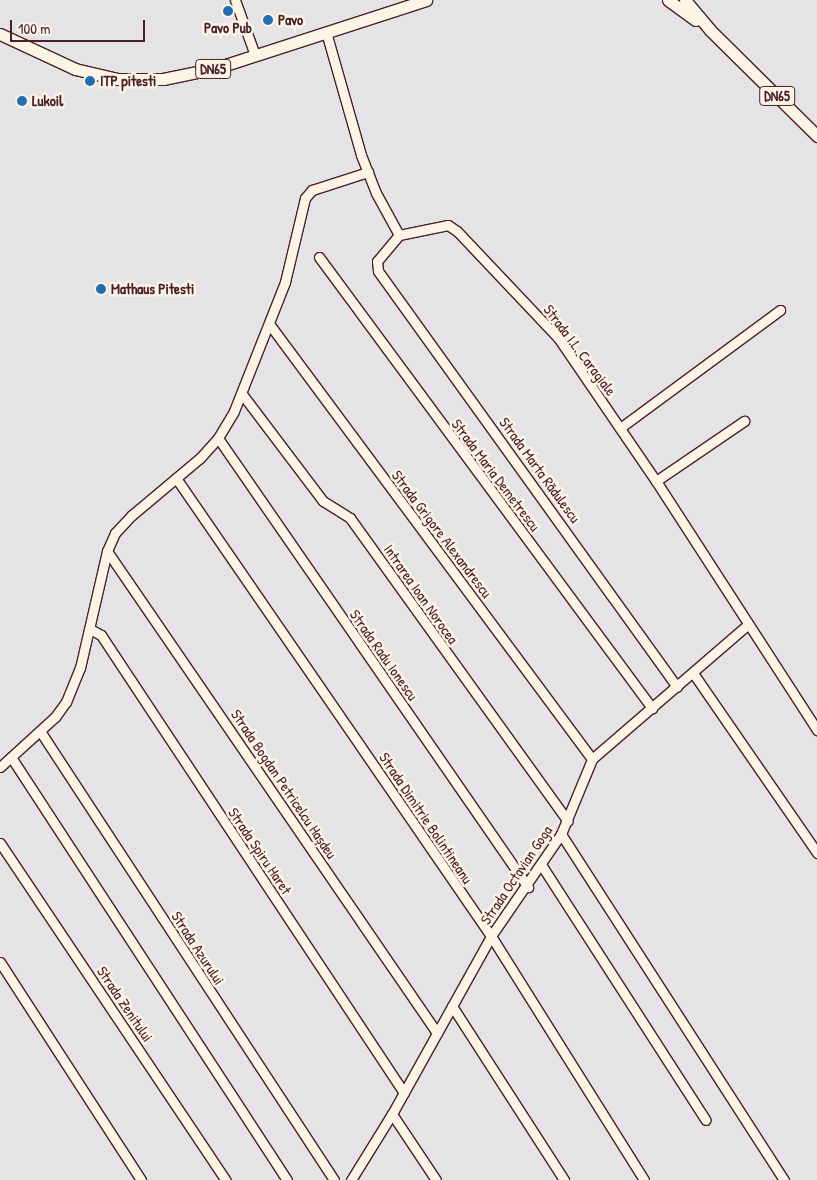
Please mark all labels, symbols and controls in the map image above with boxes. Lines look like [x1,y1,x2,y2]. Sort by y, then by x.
marker: Pavo Pub [222,5,234,17]
scale bar [12,10,148,42]
place label: Pavo [278,11,303,29]
marker: Pavo [262,14,274,26]
text: 100 m [18,18,51,39]
place label: Pavo Pub [204,19,252,37]
road number: DN65 [194,58,232,80]
place label: ITP pitesti [100,72,156,90]
marker: ITP pitesti [84,75,96,87]
road number: DN65 [758,84,796,108]
place label: Lukoil [32,92,63,110]
marker: Lukoil [16,95,28,107]
place label: Mathaus Pitesti [111,280,194,298]
marker: Mathaus Pitesti [95,283,107,295]
street label: Strada I.L. Caragiale [540,301,620,399]
street label: Strada Marta Rădulescu [496,414,584,526]
street label: Strada Maria Demetrescu [448,415,544,535]
street label: Strada Grigore Alexandrescu [388,467,496,601]
street label: Intrarea Ioan Norocea [380,541,462,647]
street label: Strada Radu Ionescu [346,606,422,704]
street label: Strada Bogdan Petricelcu Hașdeu [227,706,341,862]
street label: Strada Dimitrie Bolintineanu [375,749,477,887]
street label: Strada Spiru Haret [224,804,296,898]
street label: Strada Octavian Goga [476,822,556,928]
street label: Strada Azurului [168,908,228,988]
street label: Strada Zenitului [93,963,157,1045]

